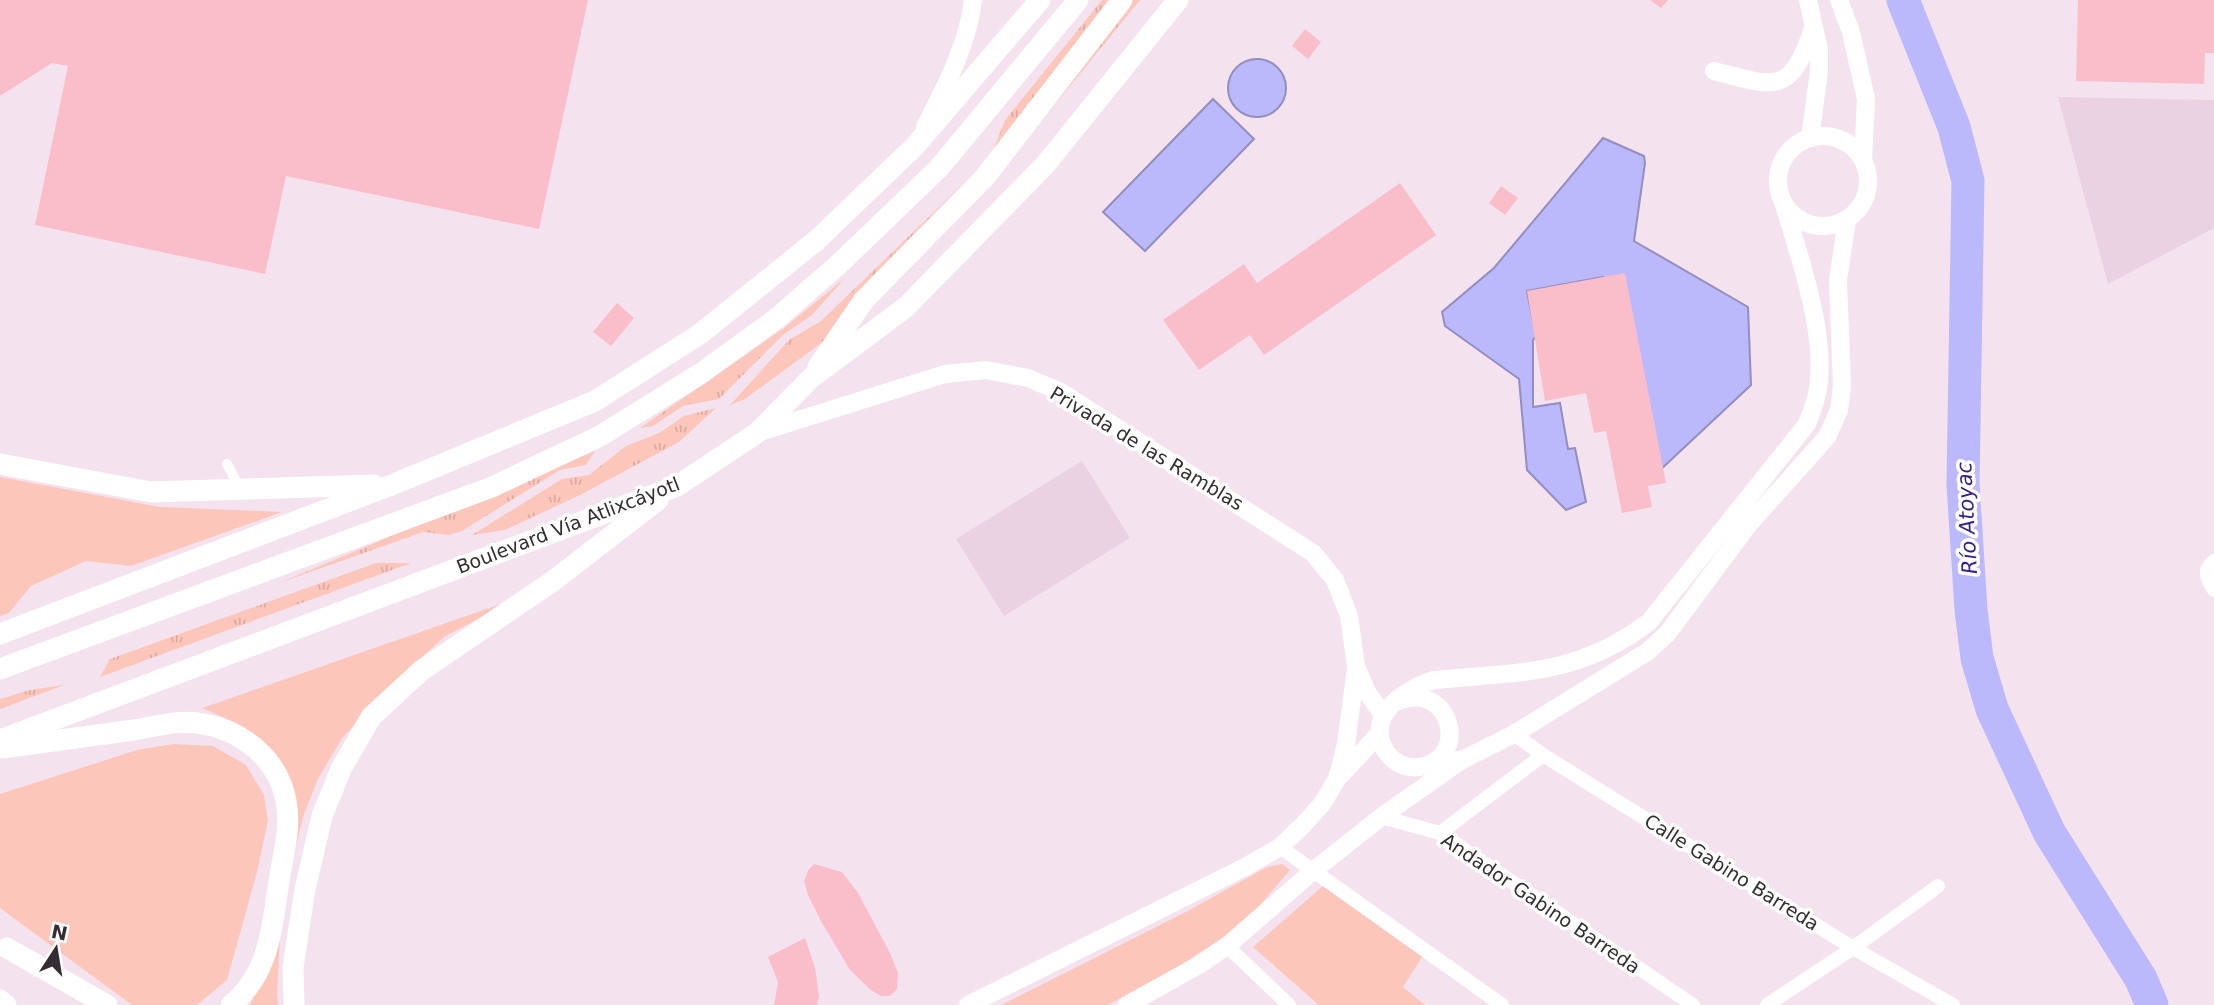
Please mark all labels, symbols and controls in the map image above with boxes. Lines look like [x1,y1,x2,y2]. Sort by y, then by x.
street label: Privada de las Ramblas [1046,382,1248,514]
water label: Río Atoyac [1952,461,1982,575]
street label: Boulevard Vía Atlixcáyotl [453,472,683,578]
street label: Calle Gabino Barreda [1641,809,1823,935]
street label: Andador Gabino Barreda [1438,828,1644,978]
north arrow [21,914,91,984]
text: N [49,920,70,945]

